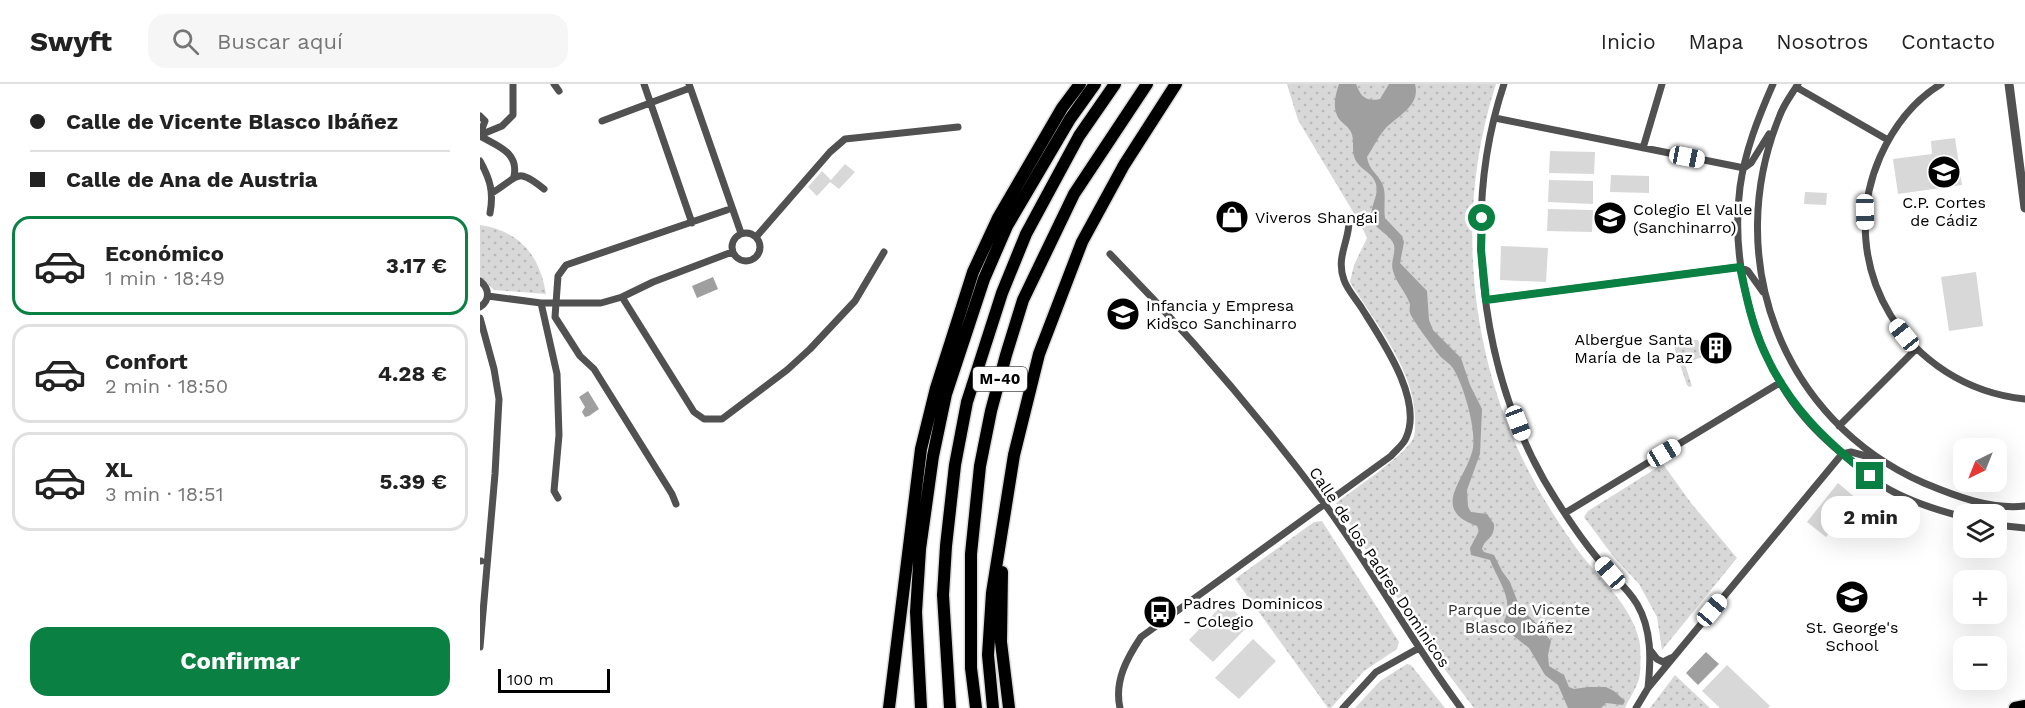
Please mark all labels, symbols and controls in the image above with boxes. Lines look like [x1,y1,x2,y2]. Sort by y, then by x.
search box [148,14,568,68]
text: Swyft [30,25,112,58]
icon: search [169,25,202,58]
text: Buscar aquí [217,29,343,54]
text: Inicio [1601,29,1656,54]
text: Mapa [1689,29,1743,54]
text: Nosotros [1776,29,1868,54]
text: Contacto [1901,29,1995,54]
text: Calle de Vicente Blasco Ibáñez [66,109,398,134]
car [1668,145,1706,169]
school or university icon: C.P. Cortes de Cádiz [1926,154,1962,190]
text: Calle de Ana de Austria [66,167,318,192]
place label: C.P. Cortes de Cádiz [1902,193,1986,230]
car [1856,194,1874,230]
shop icon: Viveros Shangai [1214,199,1250,235]
school or university icon: Colegio El Valle (Sanchinarro) [1592,200,1628,236]
place label: Colegio El Valle (Sanchinarro) [1633,200,1752,237]
route start [1468,204,1495,231]
place label: Viveros Shangai [1255,208,1378,227]
icon: car [33,239,87,293]
text: Económico [105,241,224,266]
text: 3.17 € [386,253,447,278]
text: 1 min · 18:49 [105,266,225,290]
school or university icon: Infancia y Empresa Kidsco Sanchinarro [1105,296,1141,332]
place label: Infancia y Empresa Kidsco Sanchinarro [1146,296,1297,333]
car [1886,315,1922,355]
place label: Albergue Santa María de la Paz [1574,330,1693,367]
building icon: Albergue Santa María de la Paz [1698,330,1734,366]
icon: car [33,347,87,401]
text: Confort [105,349,188,374]
text: 4.28 € [378,361,447,386]
road number: M-40 [973,367,1027,391]
text: 2 min · 18:50 [105,374,228,398]
car [1503,403,1533,443]
car [1644,436,1684,470]
north arrow [1953,438,2007,492]
map controls [1953,438,2007,690]
icon: car [33,455,87,509]
text: XL [105,457,133,482]
route end [1856,462,1883,489]
street label: Calle de los Padres Dominicos [1305,463,1454,671]
text: 5.39 € [379,469,447,494]
text: 3 min · 18:51 [105,482,223,506]
callout: 2 min [1820,497,1920,539]
button: layers [1953,504,2007,558]
text: 2 min [1843,505,1898,529]
car [1591,554,1629,592]
button: + [1953,570,2007,624]
school or university icon: St. George's School [1834,579,1870,615]
car [1694,590,1730,630]
bus stop icon: Padres Dominicos - Colegio [1142,594,1178,630]
place label: Padres Dominicos - Colegio [1183,594,1323,631]
park label: Parque de Vicente Blasco Ibáñez [1448,600,1590,637]
place label: St. George's School [1806,618,1898,655]
button: Confirmar [30,627,450,696]
button: − [1953,636,2007,690]
scale bar [498,666,610,694]
text: 100 m [507,670,554,689]

